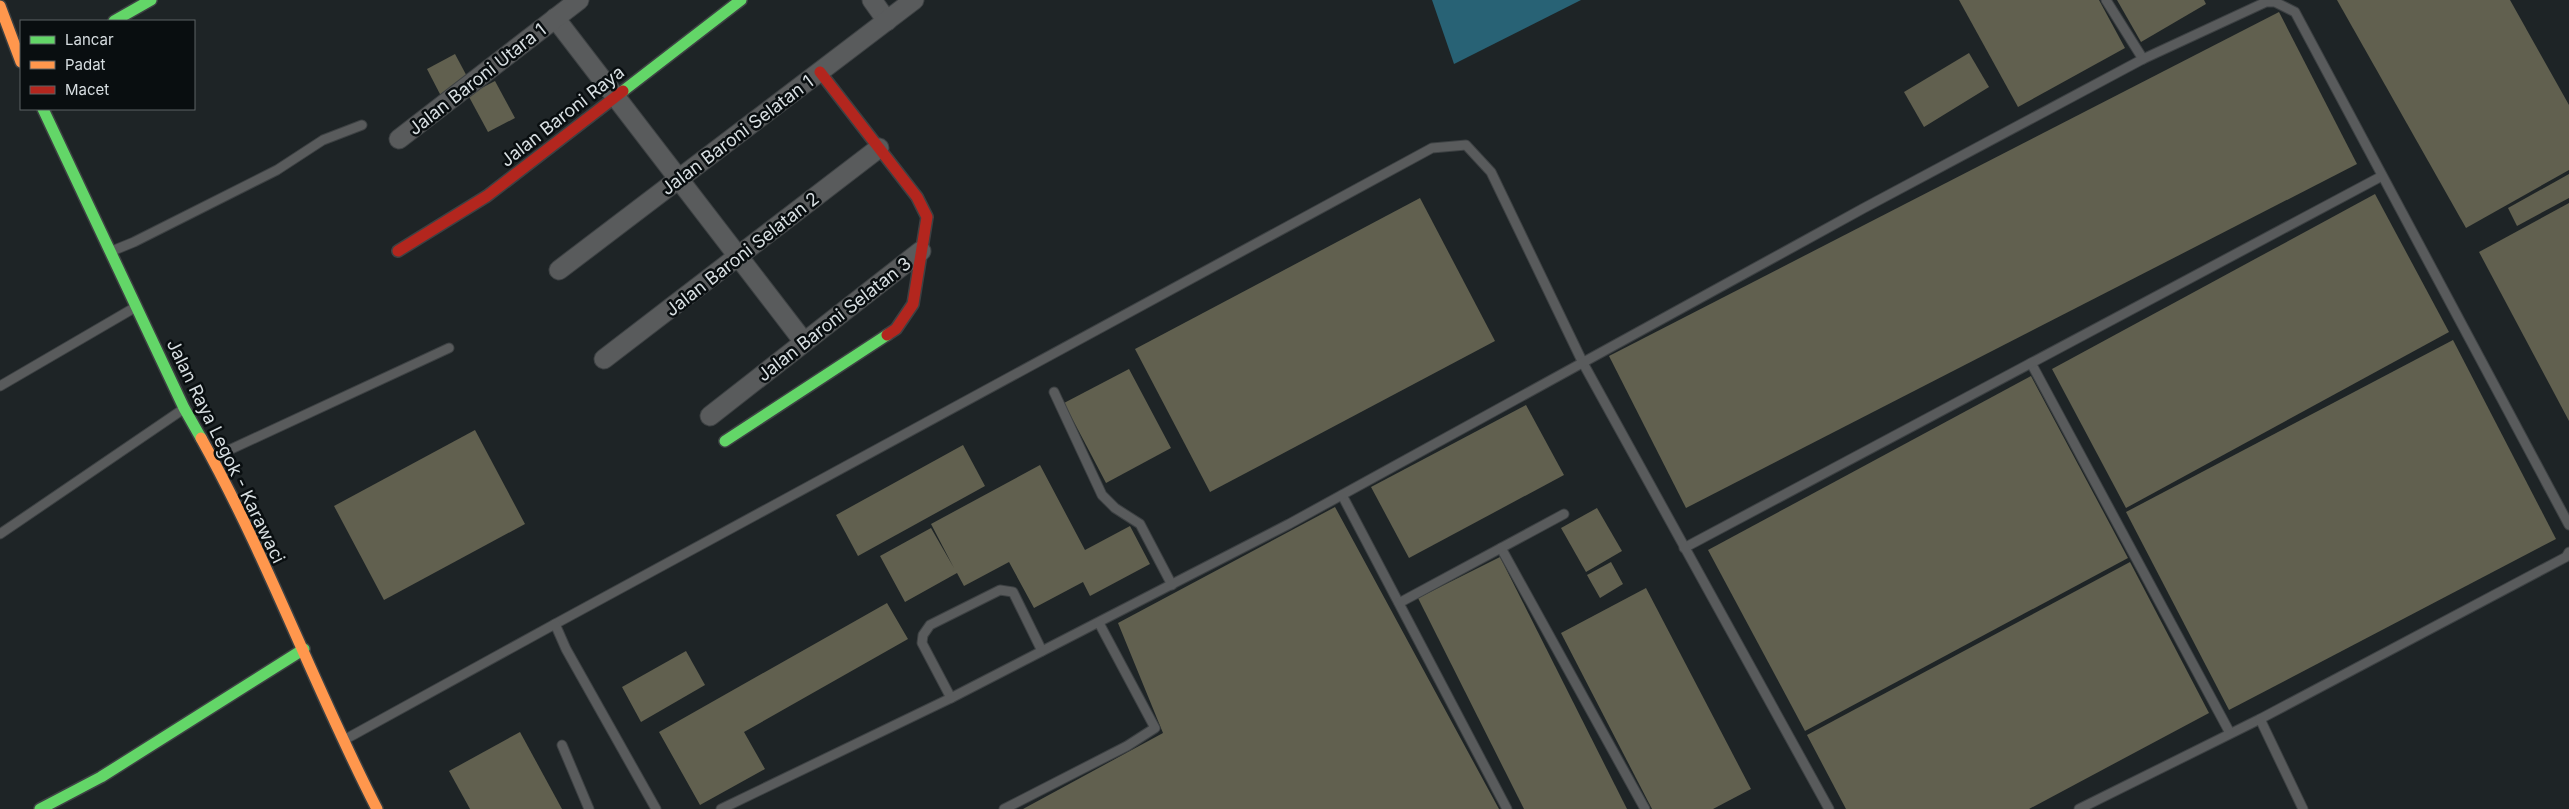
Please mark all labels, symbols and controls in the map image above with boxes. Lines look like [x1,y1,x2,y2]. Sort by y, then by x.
street label: Jalan Baroni Utara 1 [404,19,550,139]
legend [20,20,195,110]
text: Lancar [65,30,114,49]
text: Padat [65,55,106,74]
street label: Jalan Baroni Raya [496,61,628,171]
street label: Jalan Baroni Selatan 1 [657,71,817,199]
text: Macet [65,80,109,99]
street label: Jalan Baroni Selatan 2 [661,188,823,320]
street label: Jalan Baroni Selatan 3 [753,252,915,386]
street label: Jalan Raya Legok - Karawaci [163,336,289,566]

